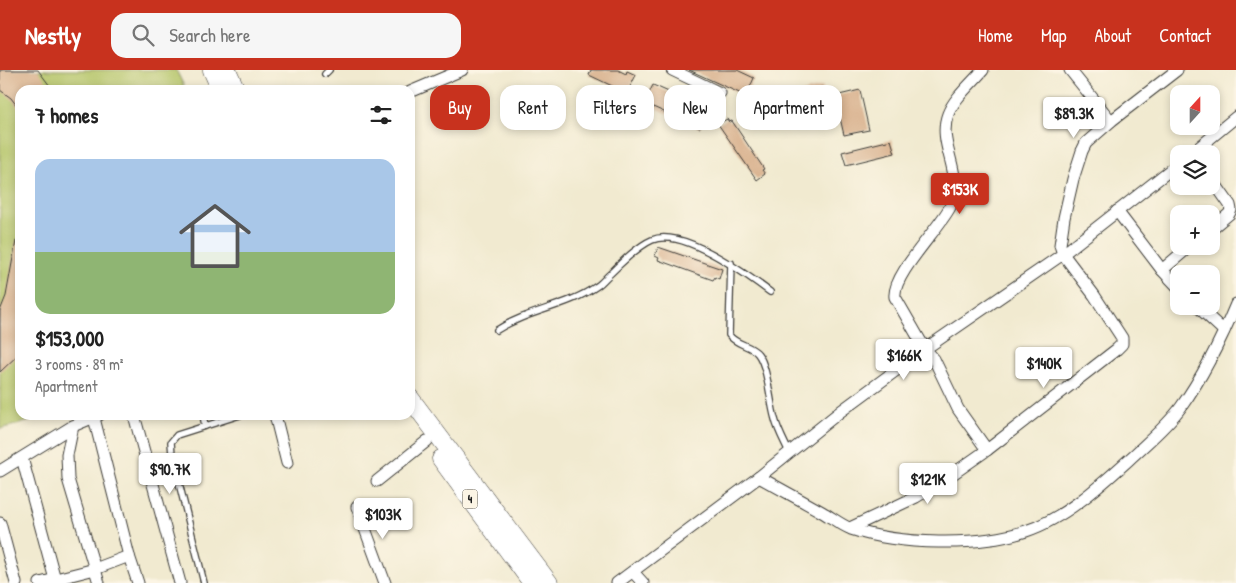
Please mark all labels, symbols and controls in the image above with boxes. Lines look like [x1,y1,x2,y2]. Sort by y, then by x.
search box [111,13,461,58]
text: Nestly [25,19,81,51]
icon: search [129,21,157,49]
text: Search here [169,22,251,48]
text: Home [978,23,1013,48]
text: Map [1041,23,1066,48]
text: About [1094,23,1131,48]
text: Contact [1159,23,1211,48]
chip: Buy [430,85,490,130]
chip: Rent [500,85,566,130]
chip: Filters [576,85,654,130]
chip: New [664,85,726,130]
chip: Apartment [736,85,842,130]
north arrow [1170,85,1220,135]
map controls [1170,85,1220,315]
pin: $89.3K [1033,97,1115,139]
text: 7 homes [35,101,98,130]
icon: filters [367,101,395,129]
text: $89.3K [1054,102,1094,124]
button: layers [1170,145,1220,195]
pin: $153K [925,172,995,215]
text: $153K [942,178,978,200]
icon: home [170,191,260,281]
button: + [1170,205,1220,255]
button: − [1170,265,1220,315]
text: $153,000 [35,324,104,353]
pin: $166K [869,338,939,381]
text: $166K [886,344,922,366]
pin: $140K [1009,346,1079,389]
text: $140K [1026,352,1062,374]
text: 3 rooms · 89 m² [35,353,124,375]
text: Apartment [35,375,98,397]
pin: $90.7K [129,452,211,495]
text: $90.7K [150,458,190,480]
pin: $121K [893,462,963,505]
text: $121K [910,468,946,490]
road number: 4 [462,489,478,508]
pin: $103K [348,498,418,540]
text: $103K [365,503,401,525]

